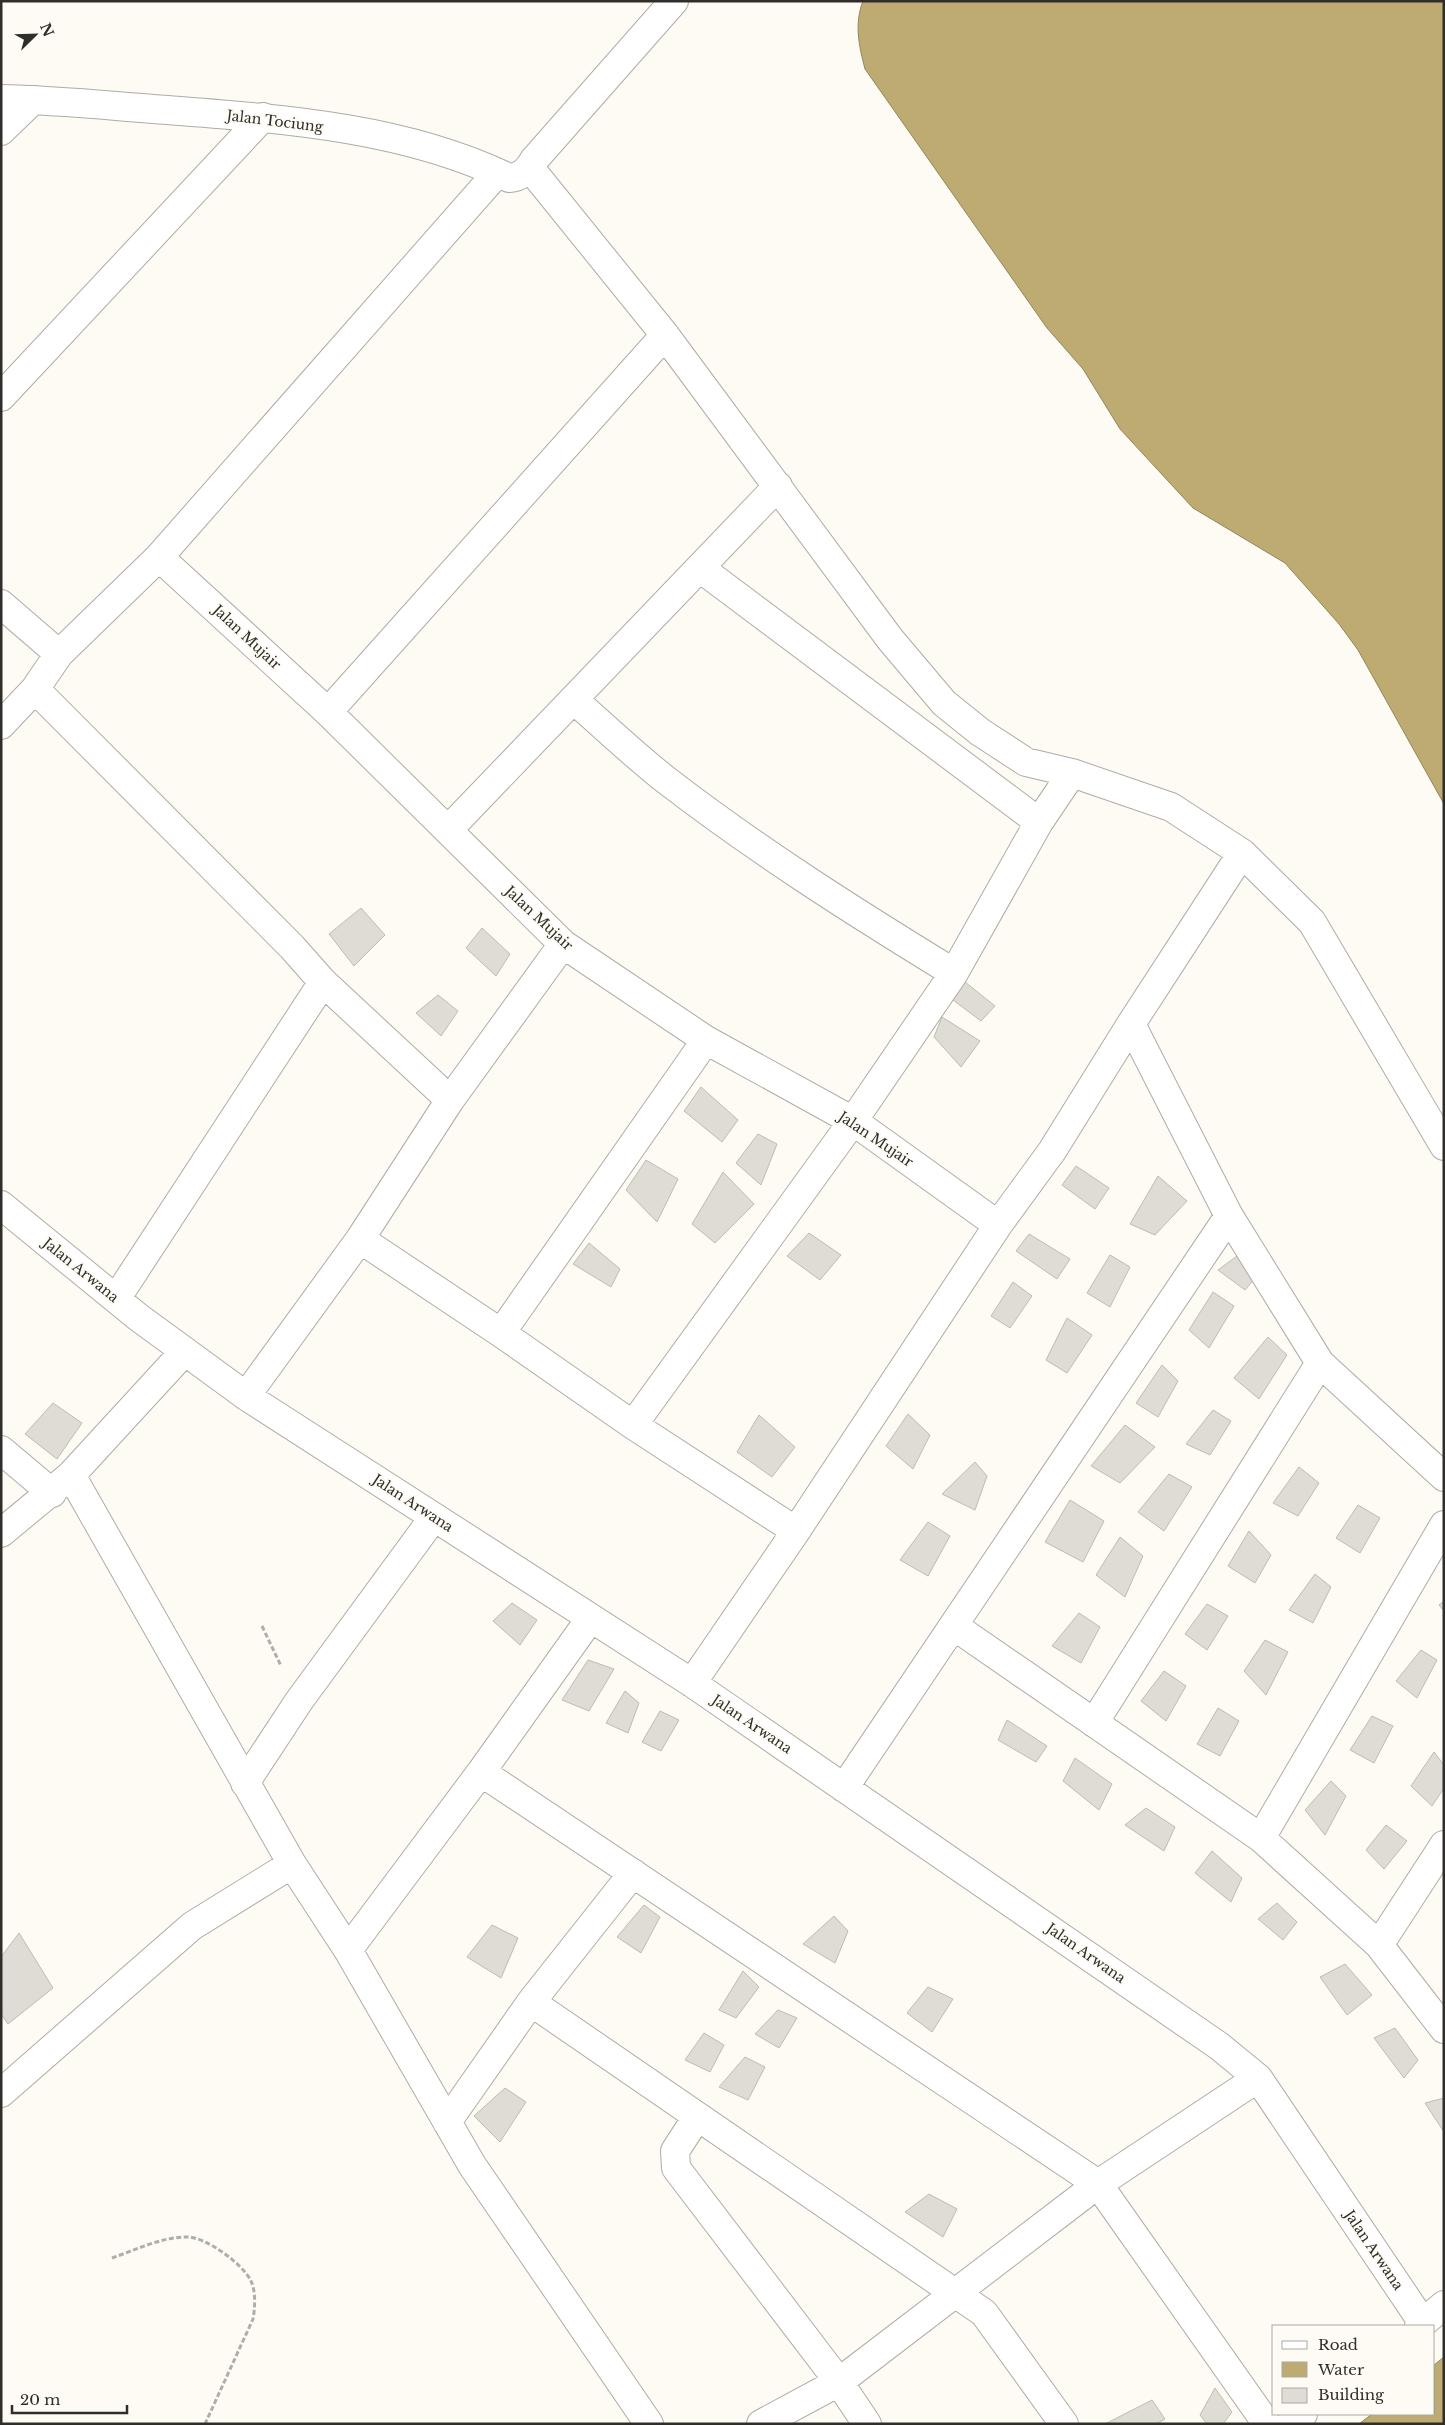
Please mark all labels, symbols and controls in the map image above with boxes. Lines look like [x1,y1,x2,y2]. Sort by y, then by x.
north arrow [10,10,60,60]
text: N [36,20,58,39]
street label: Jalan Tociung [224,106,325,136]
street label: Jalan Mujair [208,600,285,673]
street label: Jalan Mujair [500,881,577,954]
street label: Jalan Mujair [833,1106,917,1171]
street label: Jalan Arwana [38,1233,123,1306]
street label: Jalan Arwana [368,1469,457,1536]
street label: Jalan Arwana [707,1690,796,1758]
street label: Jalan Arwana [1041,1918,1129,1987]
street label: Jalan Arwana [1340,2205,1408,2294]
legend [1272,2325,1435,2415]
text: Road [1318,2335,1358,2354]
text: Water [1317,2360,1365,2379]
scale bar [12,2382,128,2414]
text: Building [1318,2385,1385,2404]
text: 20 m [20,2390,60,2409]

